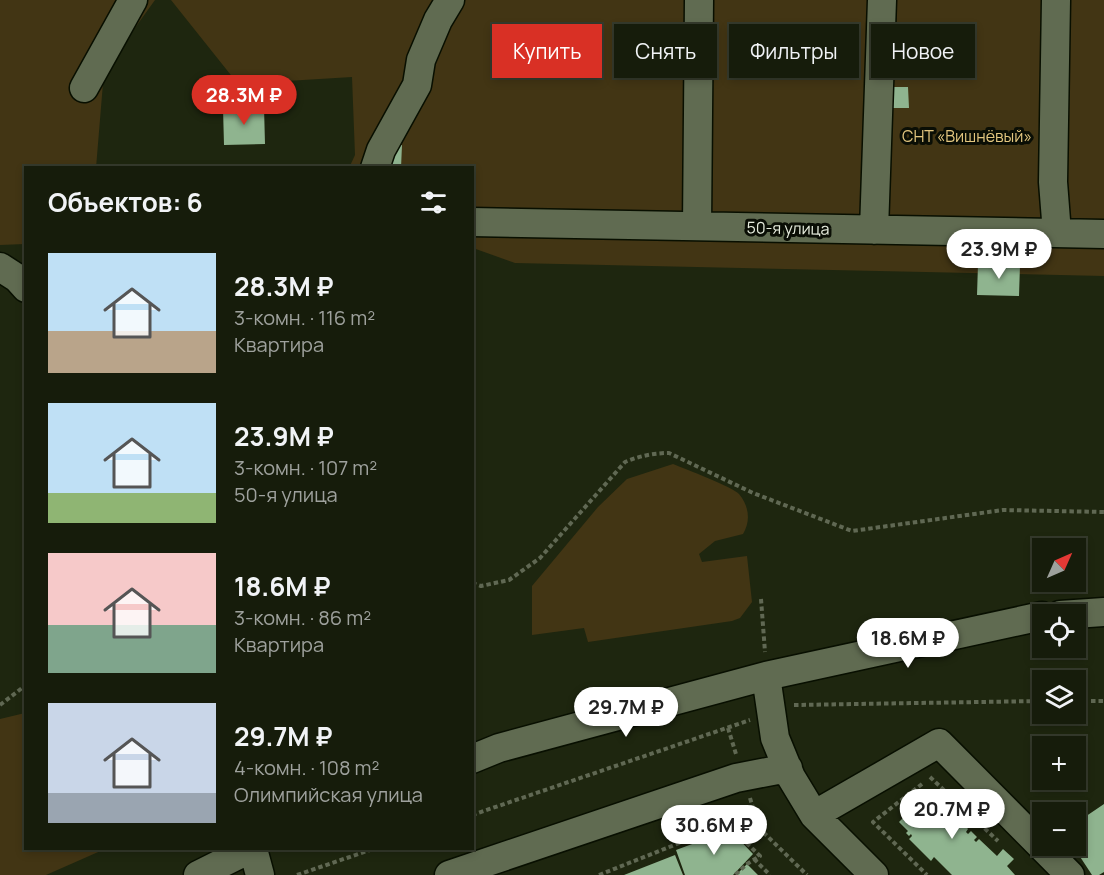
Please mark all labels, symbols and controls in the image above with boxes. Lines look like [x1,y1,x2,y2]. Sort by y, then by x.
chip: Купить [492,24,602,78]
chip: Снять [614,24,717,78]
chip: Фильтры [729,24,859,78]
chip: Новое [871,24,975,78]
pin: 28.3M ₽ [189,75,299,126]
text: 28.3M ₽ [206,81,282,108]
park label: СНТ «Вишнёвый» [902,125,1032,147]
text: Объектов: 6 [48,184,203,220]
icon: filters [417,186,450,219]
street label: 50-я улица [746,216,830,240]
pin: 23.9M ₽ [944,229,1054,280]
text: 23.9M ₽ [961,235,1037,262]
text: 28.3M ₽ [234,268,334,304]
icon: home [96,277,168,349]
text: 3-комн. · 116 m² [234,304,375,331]
text: Квартира [234,331,324,358]
text: 23.9M ₽ [234,418,334,454]
icon: home [96,427,168,499]
text: 3-комн. · 107 m² [234,454,377,481]
text: 50-я улица [234,481,338,508]
north arrow [1032,538,1086,592]
map controls [1032,538,1086,856]
text: 18.6M ₽ [234,568,331,604]
icon: home [96,577,168,649]
text: 3-комн. · 86 m² [234,604,371,631]
button: locate [1032,604,1086,658]
pin: 18.6M ₽ [853,618,963,669]
text: 18.6M ₽ [871,624,945,651]
text: Квартира [234,631,324,658]
button: layers [1032,670,1086,724]
pin: 29.7M ₽ [571,687,681,738]
text: 29.7M ₽ [588,693,664,720]
text: 29.7M ₽ [234,718,333,754]
icon: home [96,727,168,799]
button: + [1032,736,1086,790]
text: 4-комн. · 108 m² [234,754,380,781]
text: Олимпийская улица [234,781,423,808]
pin: 20.7M ₽ [897,789,1007,840]
text: 20.7M ₽ [914,795,990,822]
button: − [1032,802,1086,856]
pin: 30.6M ₽ [659,805,769,856]
text: 30.6M ₽ [675,811,753,838]

